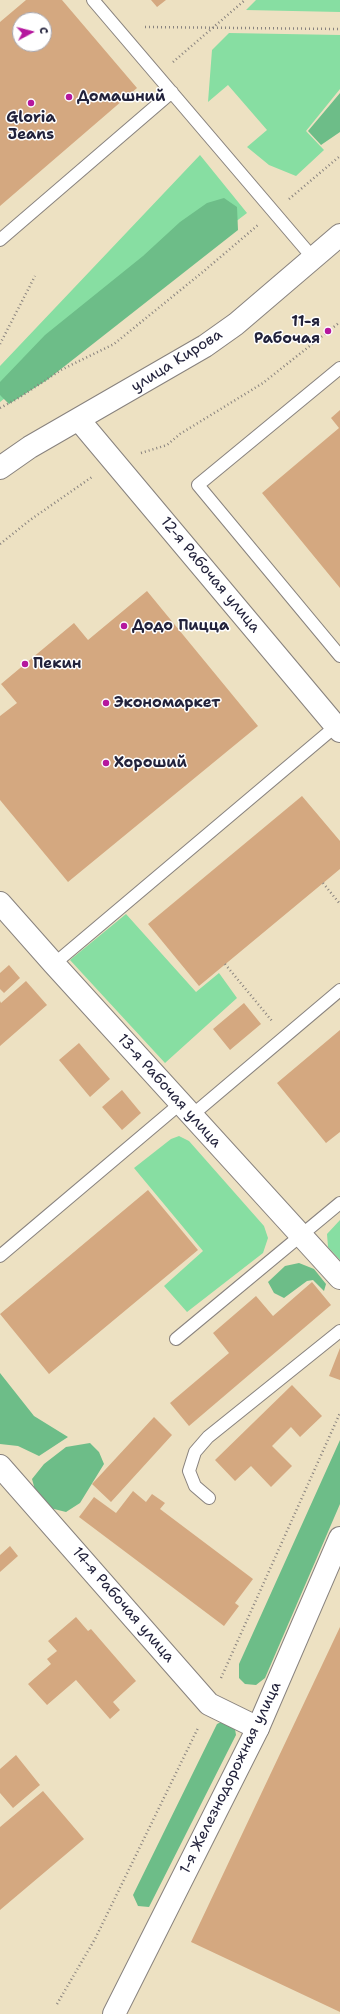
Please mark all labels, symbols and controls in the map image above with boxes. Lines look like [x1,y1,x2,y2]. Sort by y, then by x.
north arrow [12,12,52,52]
text: С [36,26,51,35]
place label: Домашний [77,88,165,106]
marker: Домашний [64,92,74,102]
marker: Gloria Jeans [26,98,36,108]
place label: Gloria Jeans [6,109,56,144]
place label: 11-я Рабочая [254,313,320,348]
street label: улица Кирова [128,326,226,396]
marker: 11-я Рабочая [323,326,333,336]
street label: 12-я Рабочая улица [156,513,264,637]
place label: Додо Пицца [132,617,229,635]
marker: Додо Пицца [119,621,129,631]
place label: Пекин [33,655,82,673]
marker: Пекин [20,659,30,669]
place label: Экономаркет [114,694,220,712]
marker: Экономаркет [101,698,111,708]
place label: Хороший [114,754,187,772]
marker: Хороший [101,758,111,768]
street label: 13-я Рабочая улица [113,1031,225,1151]
street label: 14-я Рабочая улица [68,1544,178,1666]
street label: 1-я Железнодорожная улица [177,1679,285,1877]

